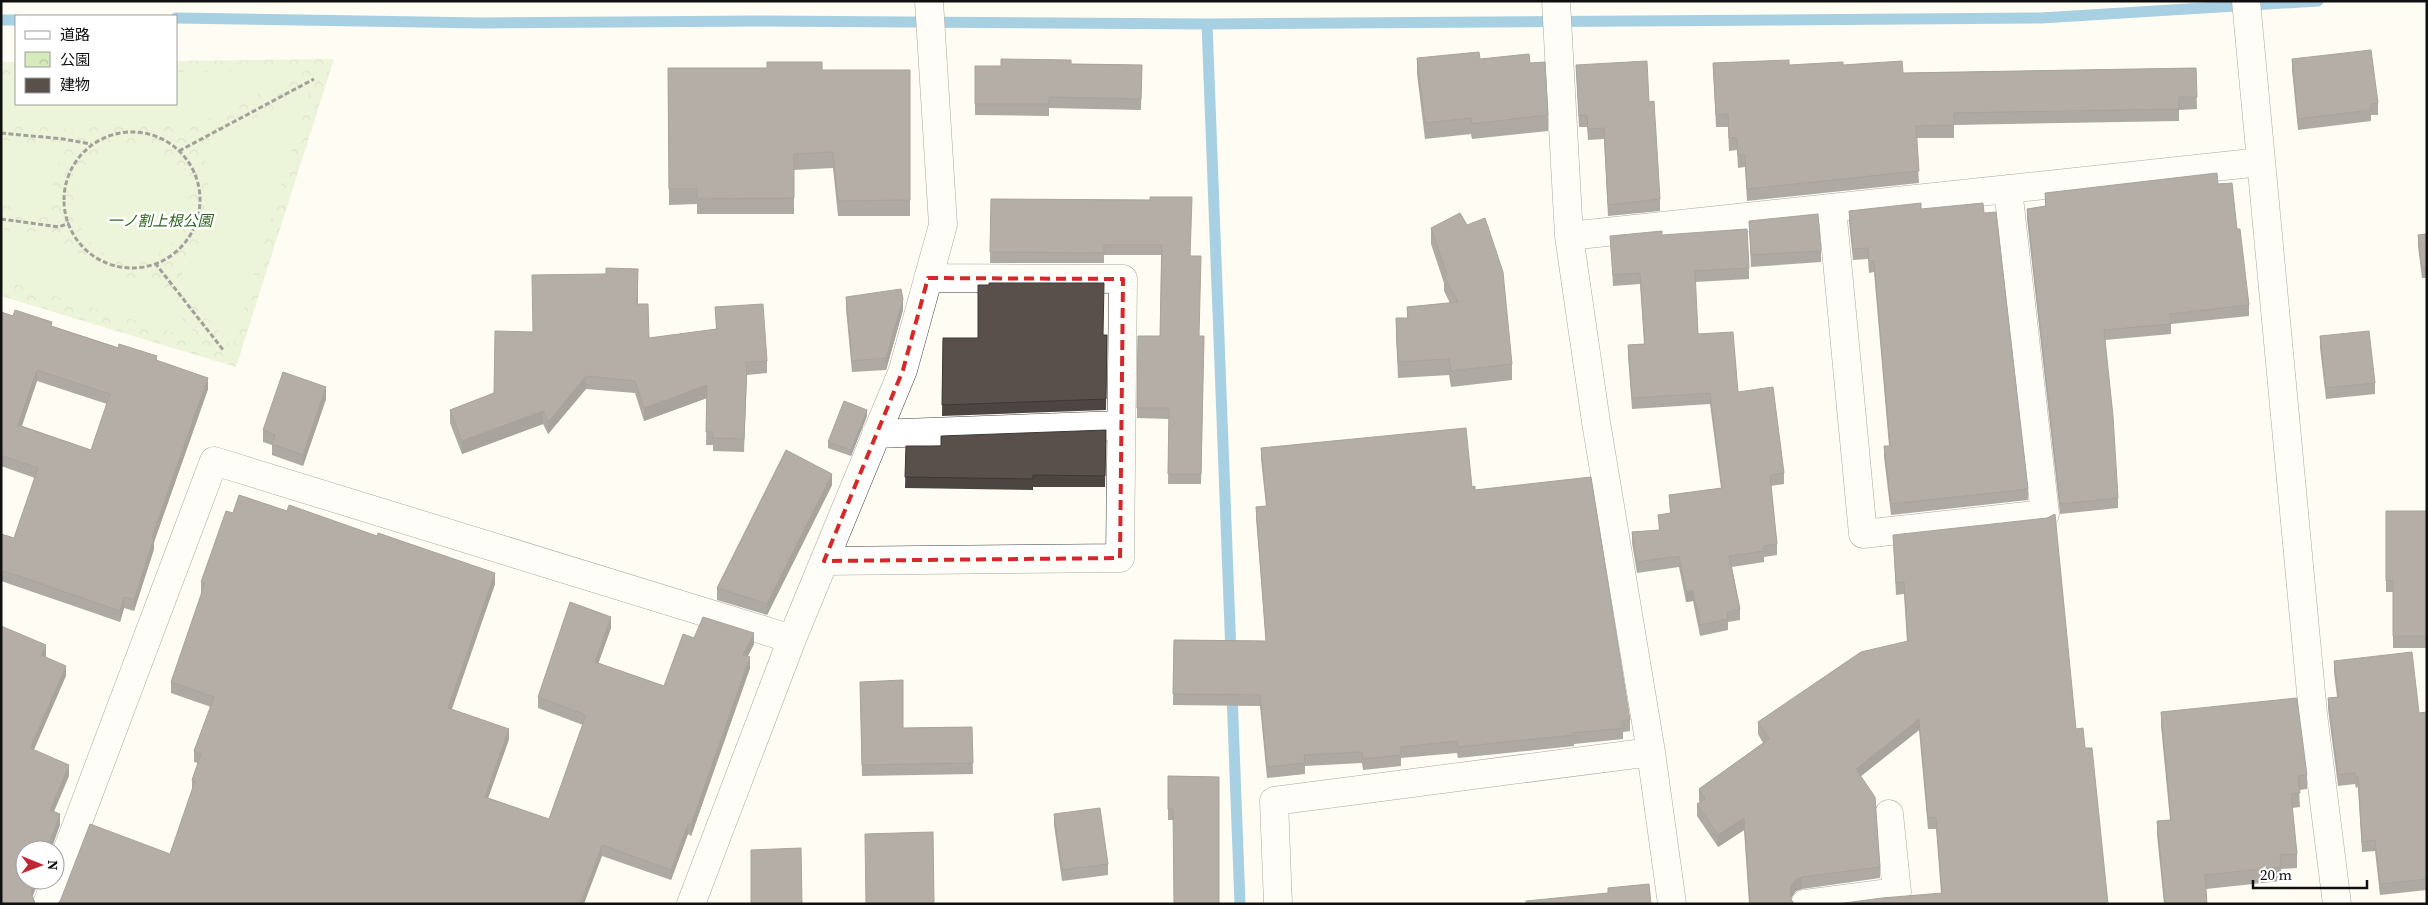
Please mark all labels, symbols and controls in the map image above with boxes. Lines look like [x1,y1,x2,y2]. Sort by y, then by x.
legend [15,15,178,105]
text: 道路 [60,24,90,45]
text: 公園 [60,49,90,70]
text: 建物 [60,74,90,95]
park label: 一ノ割上根公園 [107,210,214,231]
north arrow [15,840,65,890]
scale bar [2253,858,2367,890]
text: N [43,860,63,871]
text: 20 m [2260,864,2292,885]

